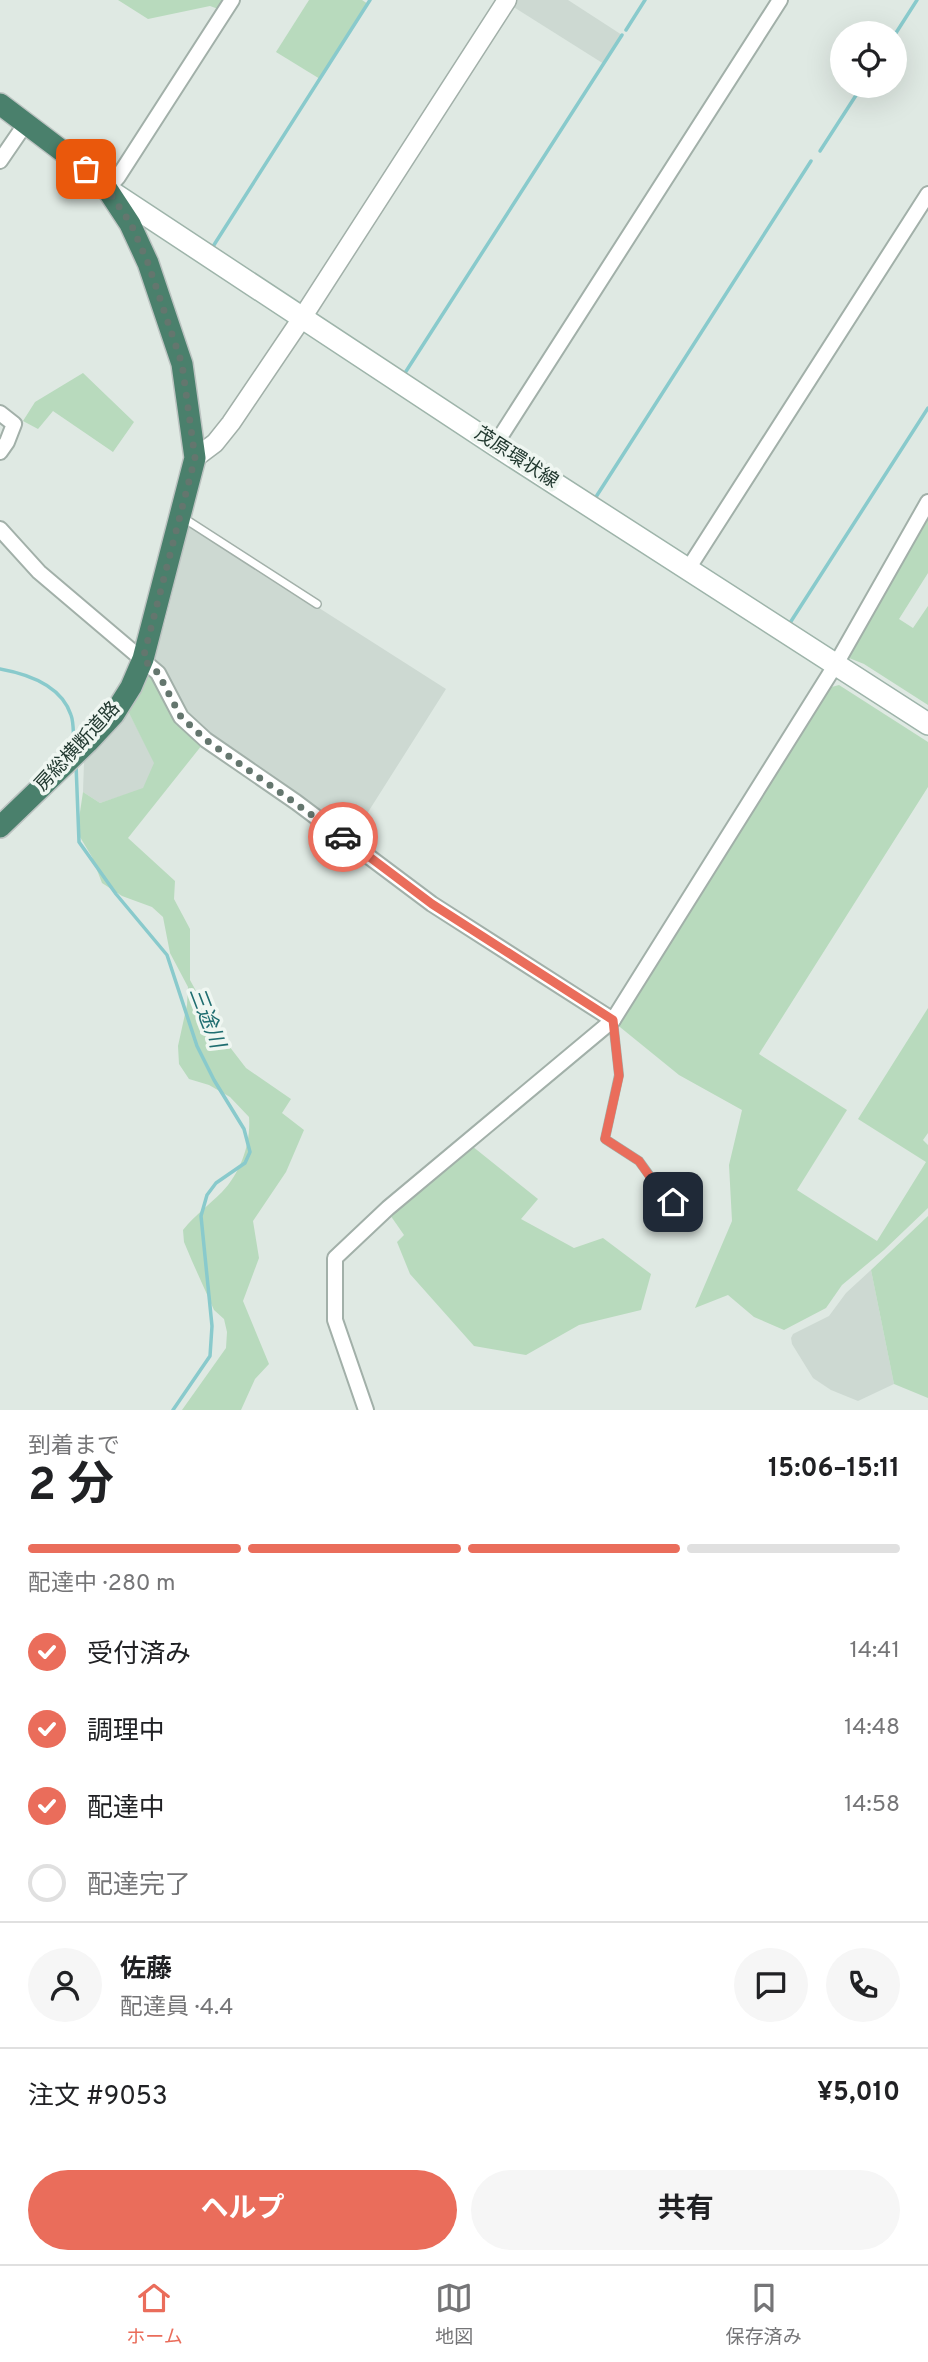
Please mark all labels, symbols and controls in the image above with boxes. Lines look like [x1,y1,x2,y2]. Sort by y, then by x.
map controls [830,21,907,98]
button: locate [830,21,907,98]
pin [56,139,116,199]
icon: bag [67,150,105,188]
street label: 茂原環状線 [470,422,562,494]
street label: 房総横断道路 [30,697,126,797]
courier [308,802,378,872]
icon: car [324,818,362,856]
water label: 三途川 [182,984,231,1054]
pin [643,1172,703,1232]
icon: home [654,1183,692,1221]
text: 到着まで [28,1433,120,1462]
text: 15:06–15:11 [768,1453,900,1486]
text: 2 分 [28,1458,114,1517]
text: 配達中 · 280 m [28,1570,175,1599]
icon: check [28,1633,66,1671]
text: 14:41 [850,1637,900,1666]
text: 受付済み [87,1639,191,1672]
icon: check [28,1710,66,1748]
text: 14:48 [844,1714,900,1743]
text: 調理中 [87,1716,165,1749]
icon: check [28,1787,66,1825]
text: 14:58 [844,1791,900,1820]
text: 配達中 [87,1793,165,1826]
text: 配達完了 [87,1870,191,1903]
button: person [28,1948,102,2022]
button: chat [734,1948,808,2022]
button: phone [826,1948,900,2022]
text: 佐藤 [120,1954,172,1987]
text: 配達員 · 4.4 [120,1994,234,2023]
text: ¥5,010 [817,2077,900,2110]
text: 注文 #9053 [28,2081,168,2114]
button: ヘルプ [28,2170,457,2250]
button: 共有 [471,2170,900,2250]
tab: ホーム [126,2279,183,2350]
tab: 地図 [435,2279,473,2350]
tab: 保存済み [726,2279,802,2350]

